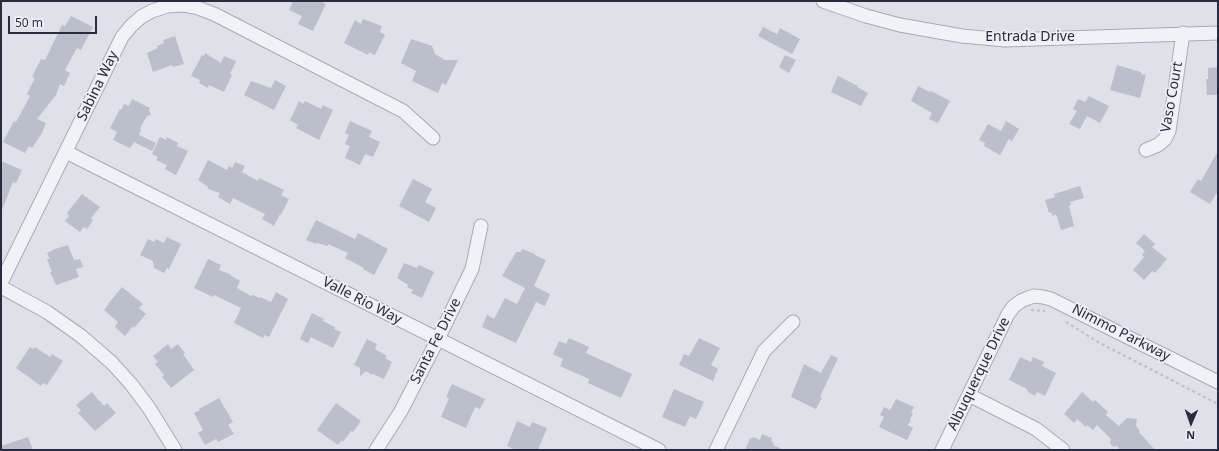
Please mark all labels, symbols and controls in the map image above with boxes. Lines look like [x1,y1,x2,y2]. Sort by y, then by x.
scale bar [10,8,99,34]
text: 50 m [15,14,43,31]
street label: Entrada Drive [985,29,1075,45]
street label: Sabina Way [74,48,122,124]
street label: Vaso Court [1158,60,1186,134]
street label: Valle Rio Way [319,274,405,328]
street label: Santa Fe Drive [407,295,465,387]
street label: Nimmo Parkway [1069,301,1173,365]
street label: Albuquerque Drive [944,315,1014,433]
north arrow [1171,403,1211,443]
text: N [1186,428,1195,443]

